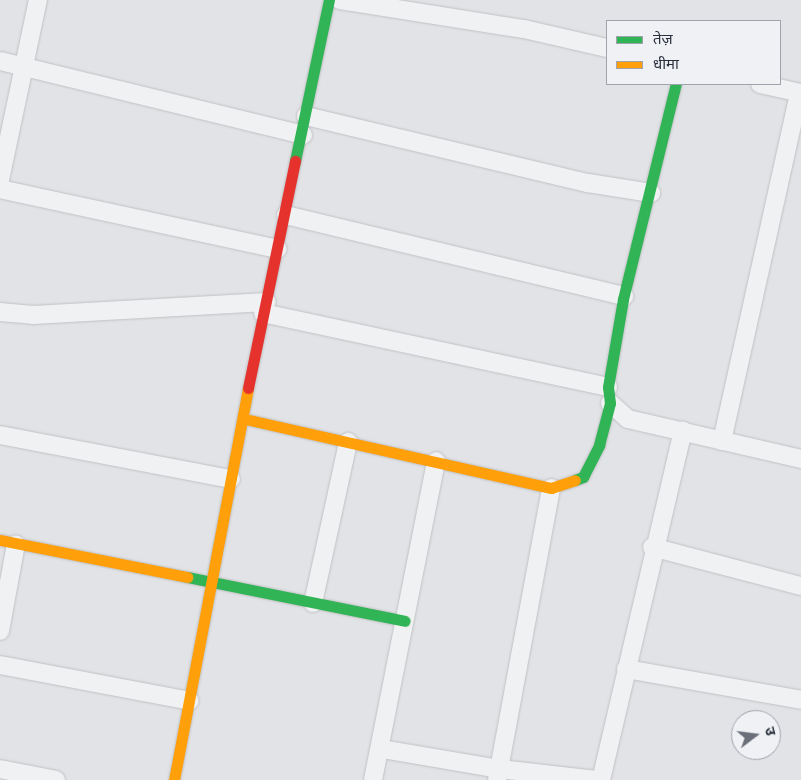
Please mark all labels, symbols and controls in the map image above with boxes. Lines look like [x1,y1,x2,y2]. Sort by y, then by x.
legend [606,20,781,85]
text: तेज़ [653,30,673,48]
text: धीमा [653,55,679,73]
north arrow [731,710,781,760]
text: उ [761,725,779,737]

